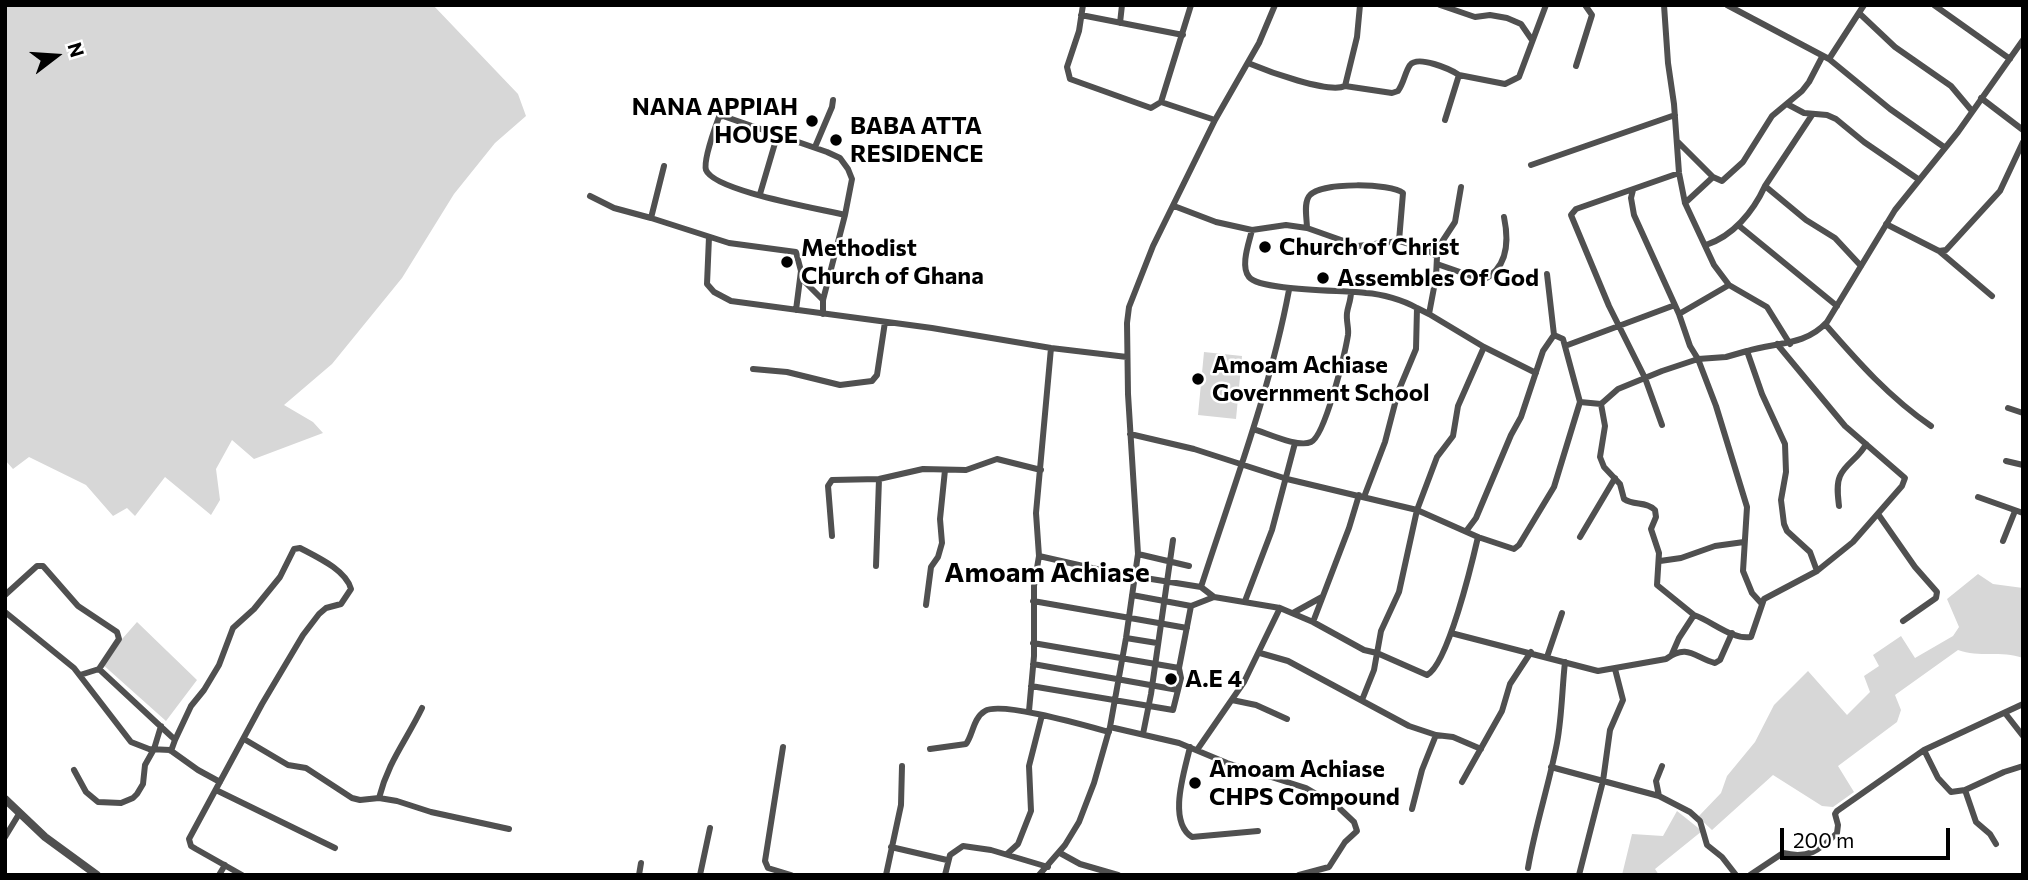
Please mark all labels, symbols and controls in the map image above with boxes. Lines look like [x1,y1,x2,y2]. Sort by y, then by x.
north arrow [21,21,91,91]
text: N [63,40,90,60]
place label: NANA APPIAH HOUSE [632,93,798,149]
place label: BABA ATTA RESIDENCE [850,112,984,168]
marker: NANA APPIAH HOUSE [804,113,820,129]
marker: BABA ATTA RESIDENCE [828,132,844,148]
place label: Church of Christ [1279,233,1459,261]
place label: Methodist Church of Ghana [801,234,984,290]
marker: Church of Christ [1257,239,1273,255]
marker: Methodist Church of Ghana [779,254,795,270]
place label: Assembles Of God [1337,264,1539,292]
marker: Assembles Of God [1315,270,1331,286]
place label: Amoam Achiase Government School [1212,351,1430,407]
marker: Amoam Achiase Government School [1190,371,1206,387]
district label: Amoam Achiase [944,556,1150,590]
place label: A.E 4 [1185,665,1242,693]
marker: A.E 4 [1163,671,1179,687]
place label: Amoam Achiase CHPS Compound [1209,755,1400,811]
marker: Amoam Achiase CHPS Compound [1187,775,1203,791]
scale bar [1783,814,1953,858]
text: 200 m [1793,827,1854,852]

